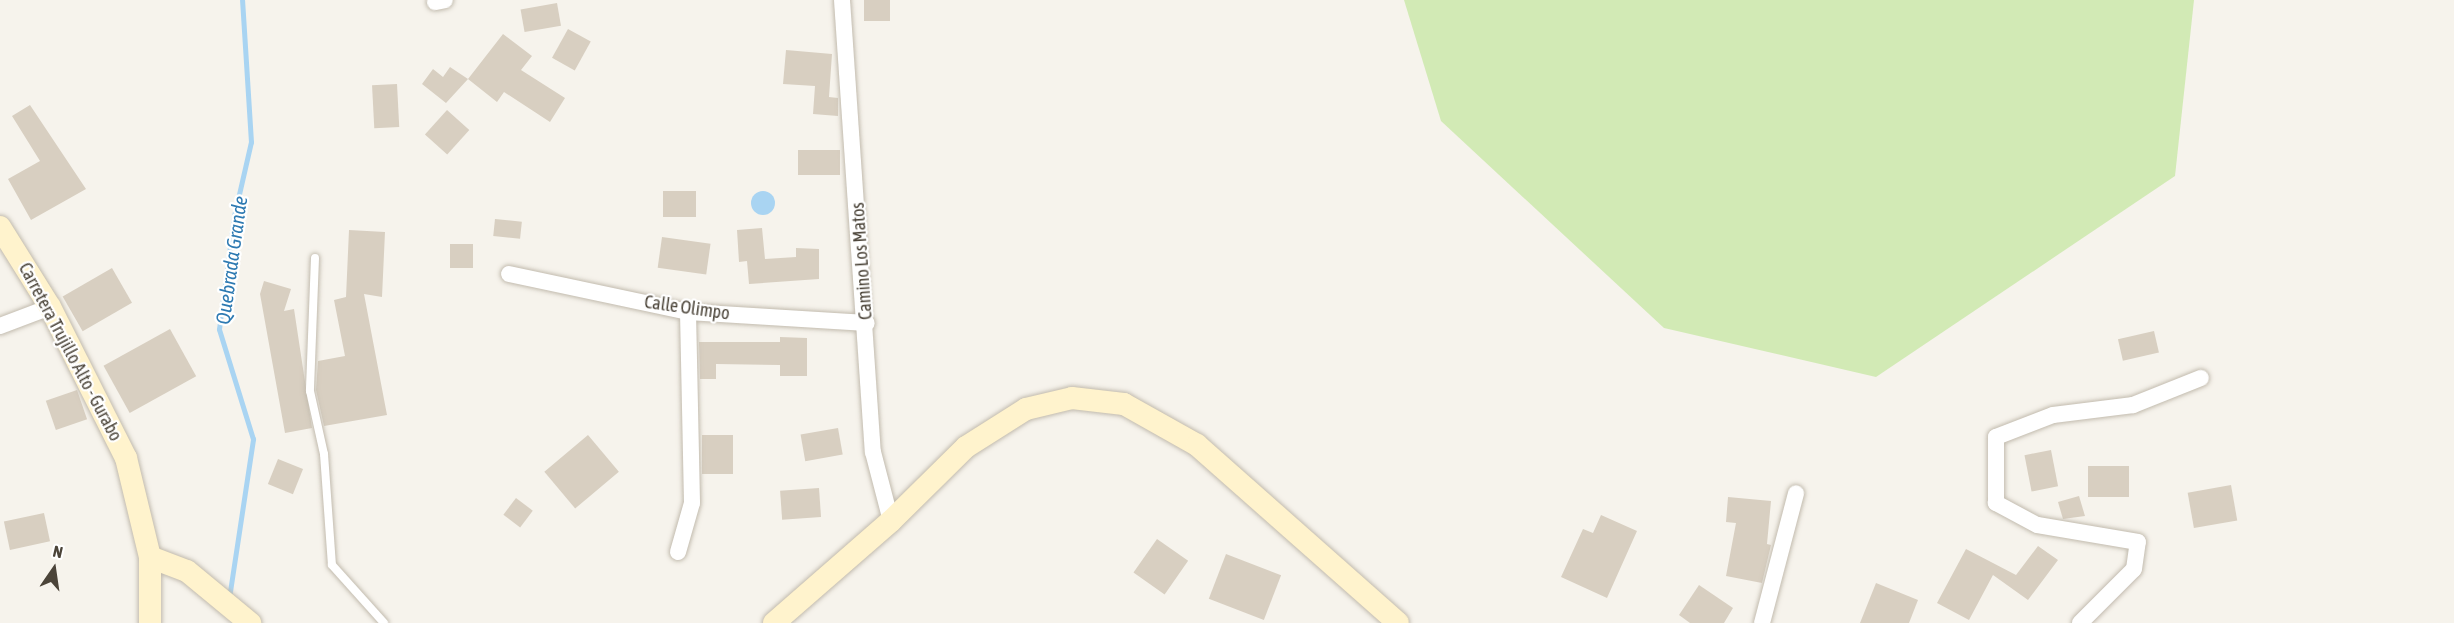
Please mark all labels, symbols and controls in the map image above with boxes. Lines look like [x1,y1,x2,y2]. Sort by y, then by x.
water label: Quebrada Grande [210,194,252,326]
street label: Camino Los Matos [847,202,877,320]
street label: Carretera Trujillo Alto - Gurabo [14,259,126,445]
street label: Calle Olimpo [643,291,731,325]
north arrow [24,539,84,599]
text: N [51,542,65,561]

